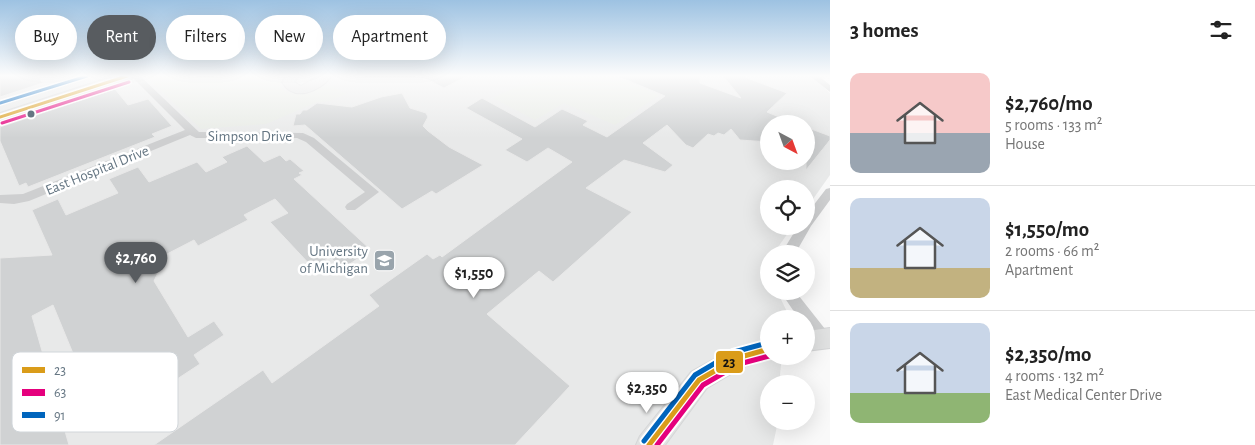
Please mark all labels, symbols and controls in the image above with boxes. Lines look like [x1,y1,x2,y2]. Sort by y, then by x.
chip: Buy [15,15,77,60]
chip: Rent [87,15,156,60]
chip: Filters [166,15,245,60]
chip: New [255,15,323,60]
chip: Apartment [333,15,446,60]
icon: filters [1207,16,1235,44]
text: 3 homes [850,20,919,41]
icon: home [890,93,950,153]
text: $2,760/mo [1005,93,1093,114]
unlabelled marker [26,109,36,119]
north arrow [760,115,815,170]
map controls [760,115,815,430]
text: 5 rooms · 133 m² [1005,117,1102,133]
street label: Simpson Drive [208,129,292,144]
text: House [1005,136,1045,152]
street label: East Hospital Drive [43,143,151,198]
button: locate [760,180,815,235]
icon: home [890,218,950,278]
text: $1,550/mo [1005,219,1089,240]
pin: $2,760 [95,242,177,284]
text: 2 rooms · 66 m² [1005,243,1099,259]
place label: University of Michigan [300,244,369,276]
button: layers [760,245,815,300]
school or university icon: University of Michigan [372,248,396,272]
text: $2,760 [115,250,157,266]
pin: $1,550 [433,256,515,299]
text: Apartment [1005,262,1073,278]
text: $1,550 [455,265,493,281]
button: + [760,310,815,365]
icon: home [890,343,950,403]
text: $2,350/mo [1005,344,1092,365]
line badge: 23 [715,350,744,374]
legend [12,352,178,432]
text: 23 [723,356,735,370]
text: 23 [54,364,66,378]
text: 4 rooms · 132 m² [1005,368,1104,384]
pin: $2,350 [606,372,688,414]
button: − [760,375,815,430]
text: $2,350 [627,380,667,396]
text: 63 [54,386,67,400]
text: East Medical Center Drive [1005,387,1162,403]
text: 91 [54,409,65,423]

